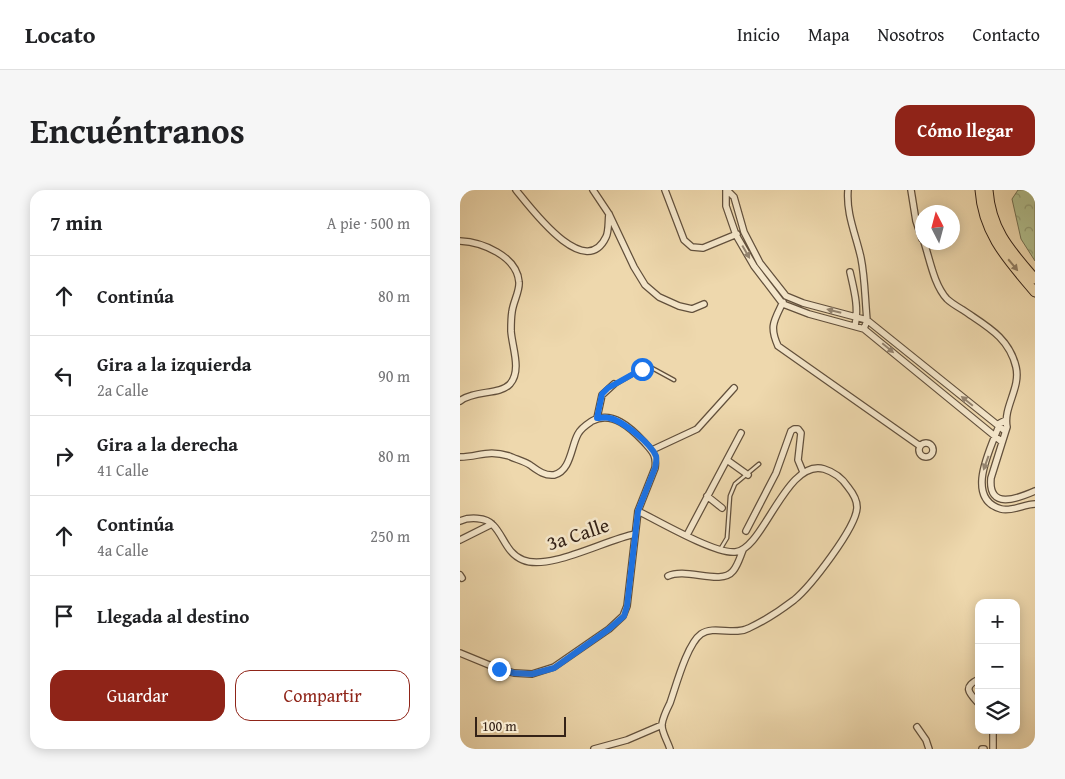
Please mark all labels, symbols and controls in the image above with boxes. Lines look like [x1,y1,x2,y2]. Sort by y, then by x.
text: Locato [25,17,96,52]
text: Inicio [737,21,780,48]
text: Mapa [808,21,849,48]
text: Nosotros [877,21,945,48]
text: Contacto [973,21,1040,48]
text: Encuéntranos [30,105,245,156]
button: Cómo llegar [895,105,1035,156]
north arrow [915,205,960,250]
text: 7 min [50,207,102,238]
text: A pie · 500 m [327,211,410,235]
one-way arrow [741,245,750,259]
one-way arrow [1007,259,1018,272]
icon: ahead [50,282,78,310]
text: Continúa [97,282,174,310]
text: 80 m [378,284,410,308]
one-way arrow [827,307,842,315]
one-way arrow [881,343,894,354]
text: Gira a la izquierda [97,350,252,378]
route start [631,358,654,381]
icon: left [50,362,78,390]
text: 90 m [378,364,410,388]
text: 2a Calle [97,378,149,402]
one-way arrow [961,395,974,406]
text: Gira a la derecha [97,430,238,458]
icon: right [50,442,78,470]
text: 80 m [378,444,410,468]
one-way arrow [982,456,989,471]
text: 41 Calle [97,458,149,482]
text: Continúa [97,510,174,538]
street label: 3a Calle [543,510,613,557]
icon: ahead [50,522,78,550]
text: 250 m [370,524,410,548]
text: 4a Calle [97,538,149,562]
map controls [975,599,1020,734]
button: + [975,599,1020,644]
icon: arrive [50,602,78,630]
text: Llegada al destino [97,602,249,630]
button: − [975,644,1020,689]
route end [488,658,511,681]
button: Guardar [50,670,225,721]
button: Compartir [235,670,410,721]
button: layers [975,689,1020,734]
scale bar [475,714,566,737]
text: 100 m [482,716,517,736]

